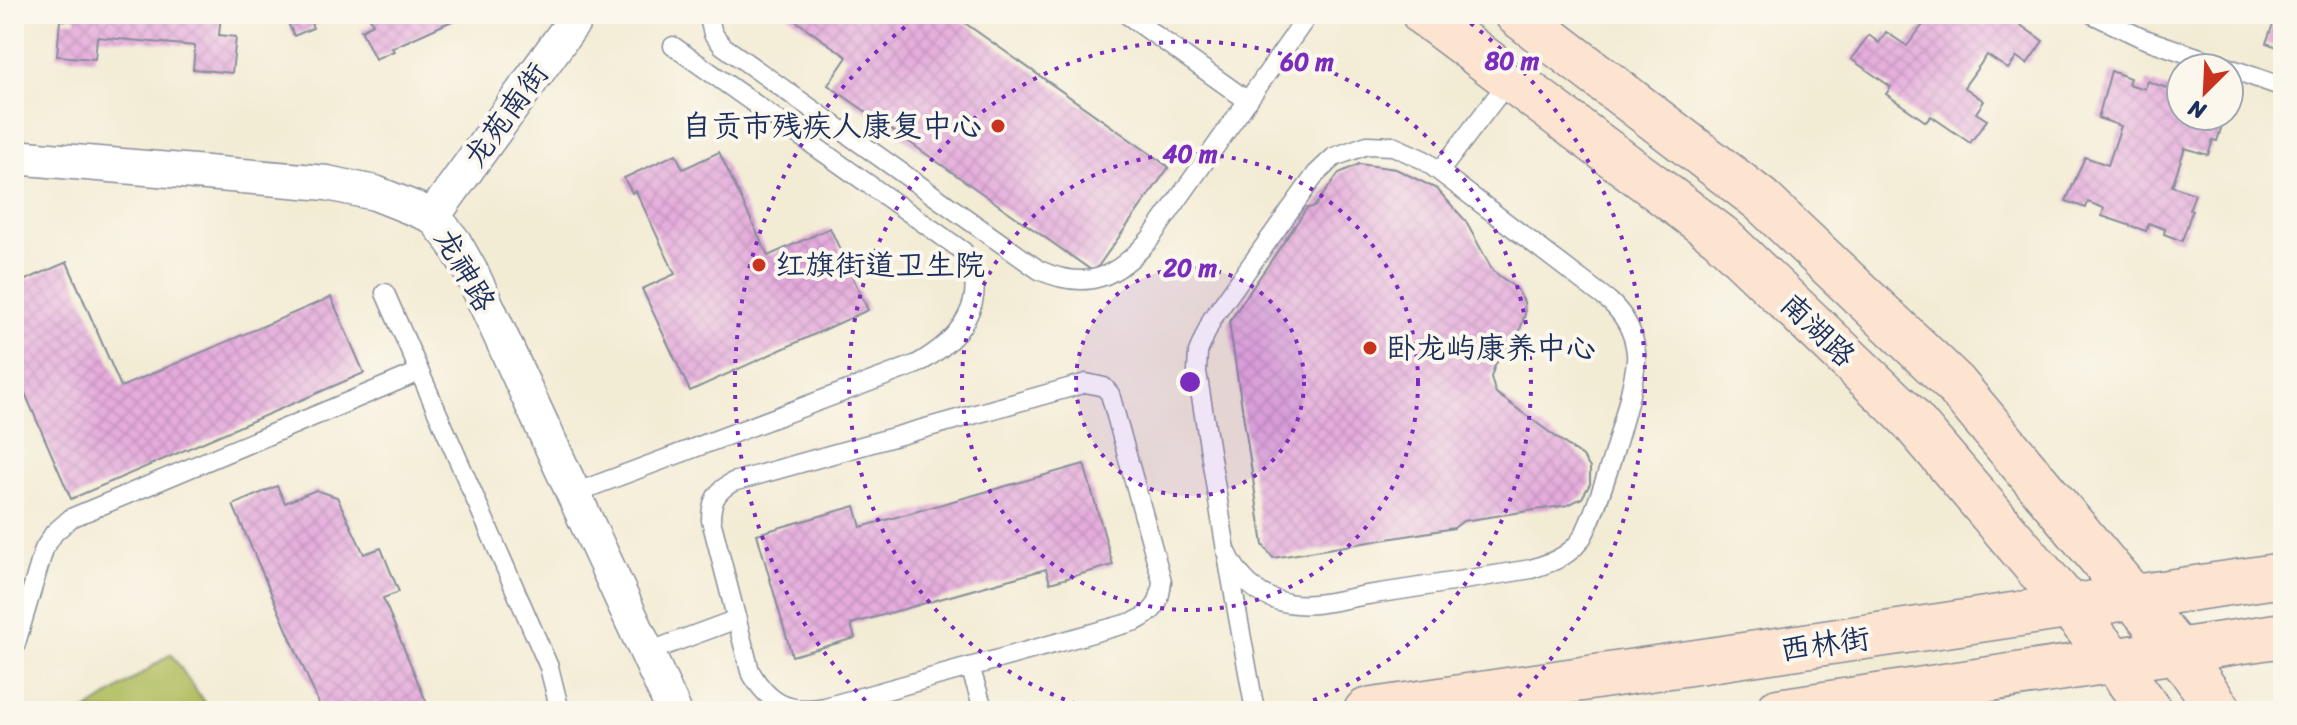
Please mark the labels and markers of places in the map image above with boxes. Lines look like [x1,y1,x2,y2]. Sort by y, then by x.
place label: 自贡市残疾人康复中心 [682,99,982,153]
marker: 自贡市残疾人康复中心 [989,117,1007,135]
place label: 红旗街道卫生院 [775,238,985,292]
marker: 红旗街道卫生院 [750,256,768,274]
place label: 卧龙屿康养中心 [1386,321,1596,375]
marker: 卧龙屿康养中心 [1361,339,1379,357]
centre of rings [1176,368,1204,396]

